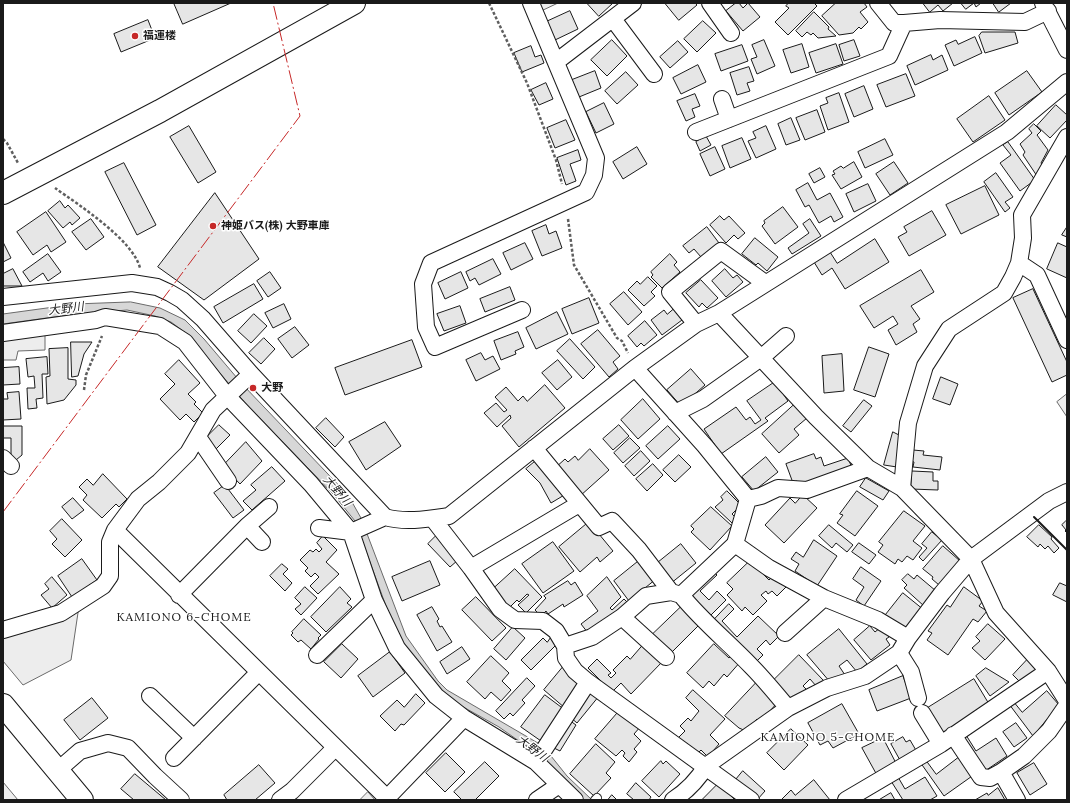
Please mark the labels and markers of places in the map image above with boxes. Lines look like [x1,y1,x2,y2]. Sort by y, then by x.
place label: 福運楼 [143,29,176,43]
marker: 福運楼 [130,31,140,41]
place label: 神姫バス(株) 大野車庫 [221,219,329,233]
marker: 神姫バス(株) 大野車庫 [208,221,218,231]
place label: 大野 [261,381,283,395]
marker: 大野 [248,383,258,393]

